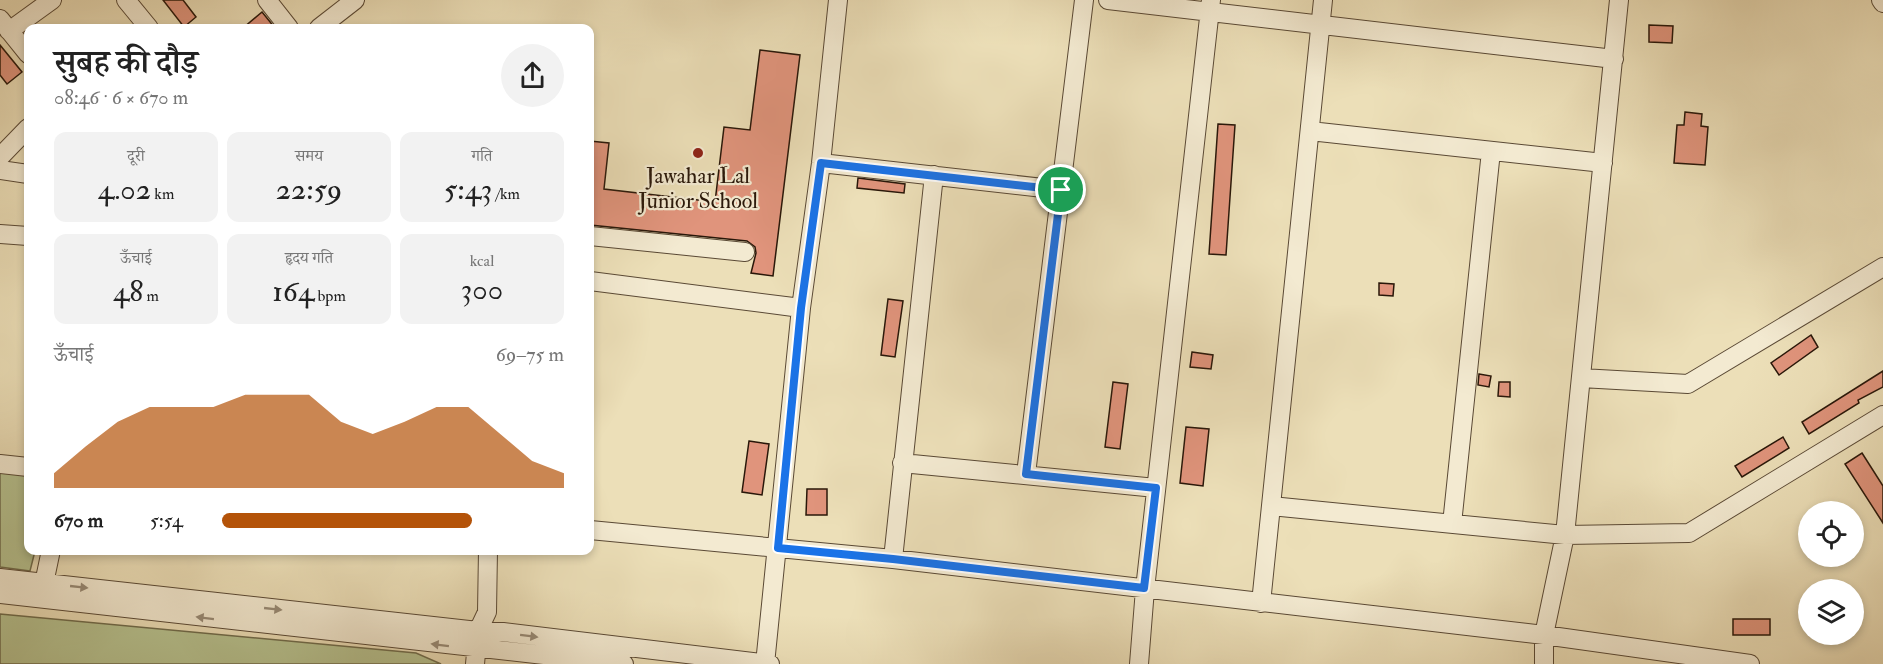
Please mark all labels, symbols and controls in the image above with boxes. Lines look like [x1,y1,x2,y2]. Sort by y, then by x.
text: सुबह की दौड़ [54,42,198,83]
button: share [501,44,564,107]
text: 08:46 · 6 × 670 m [54,85,188,110]
text: दूरी [127,146,145,166]
text: समय [295,146,323,166]
text: गति [472,146,492,166]
marker: Jawahar Lal Junior School [691,146,705,160]
place label: Jawahar Lal Junior School [637,162,758,215]
pin [1035,164,1086,215]
text: 4.02 [98,171,151,208]
text: 22:59 [276,171,342,208]
text: 5:43 [444,171,492,208]
icon: arrive [1044,173,1077,206]
text: km [151,184,174,204]
text: /km [492,184,520,204]
text: ऊँचाई [120,248,152,268]
text: हृदय गति [285,248,333,268]
text: kcal [470,251,494,271]
text: 300 [461,271,503,308]
text: 48 [113,273,143,310]
text: 164 [272,273,314,310]
text: m [143,286,159,306]
text: bpm [314,286,346,306]
text: ऊँचाई [54,342,93,367]
text: 69–75 m [496,342,564,367]
map controls [1798,501,1864,645]
button: locate [1798,501,1864,567]
text: 670 m [54,508,103,533]
text: 5:54 [150,508,183,533]
button: layers [1798,579,1864,645]
one-way arrow [70,582,89,592]
one-way arrow [263,604,282,613]
one-way arrow [195,613,214,622]
one-way arrow [520,631,539,640]
one-way arrow [431,640,450,649]

